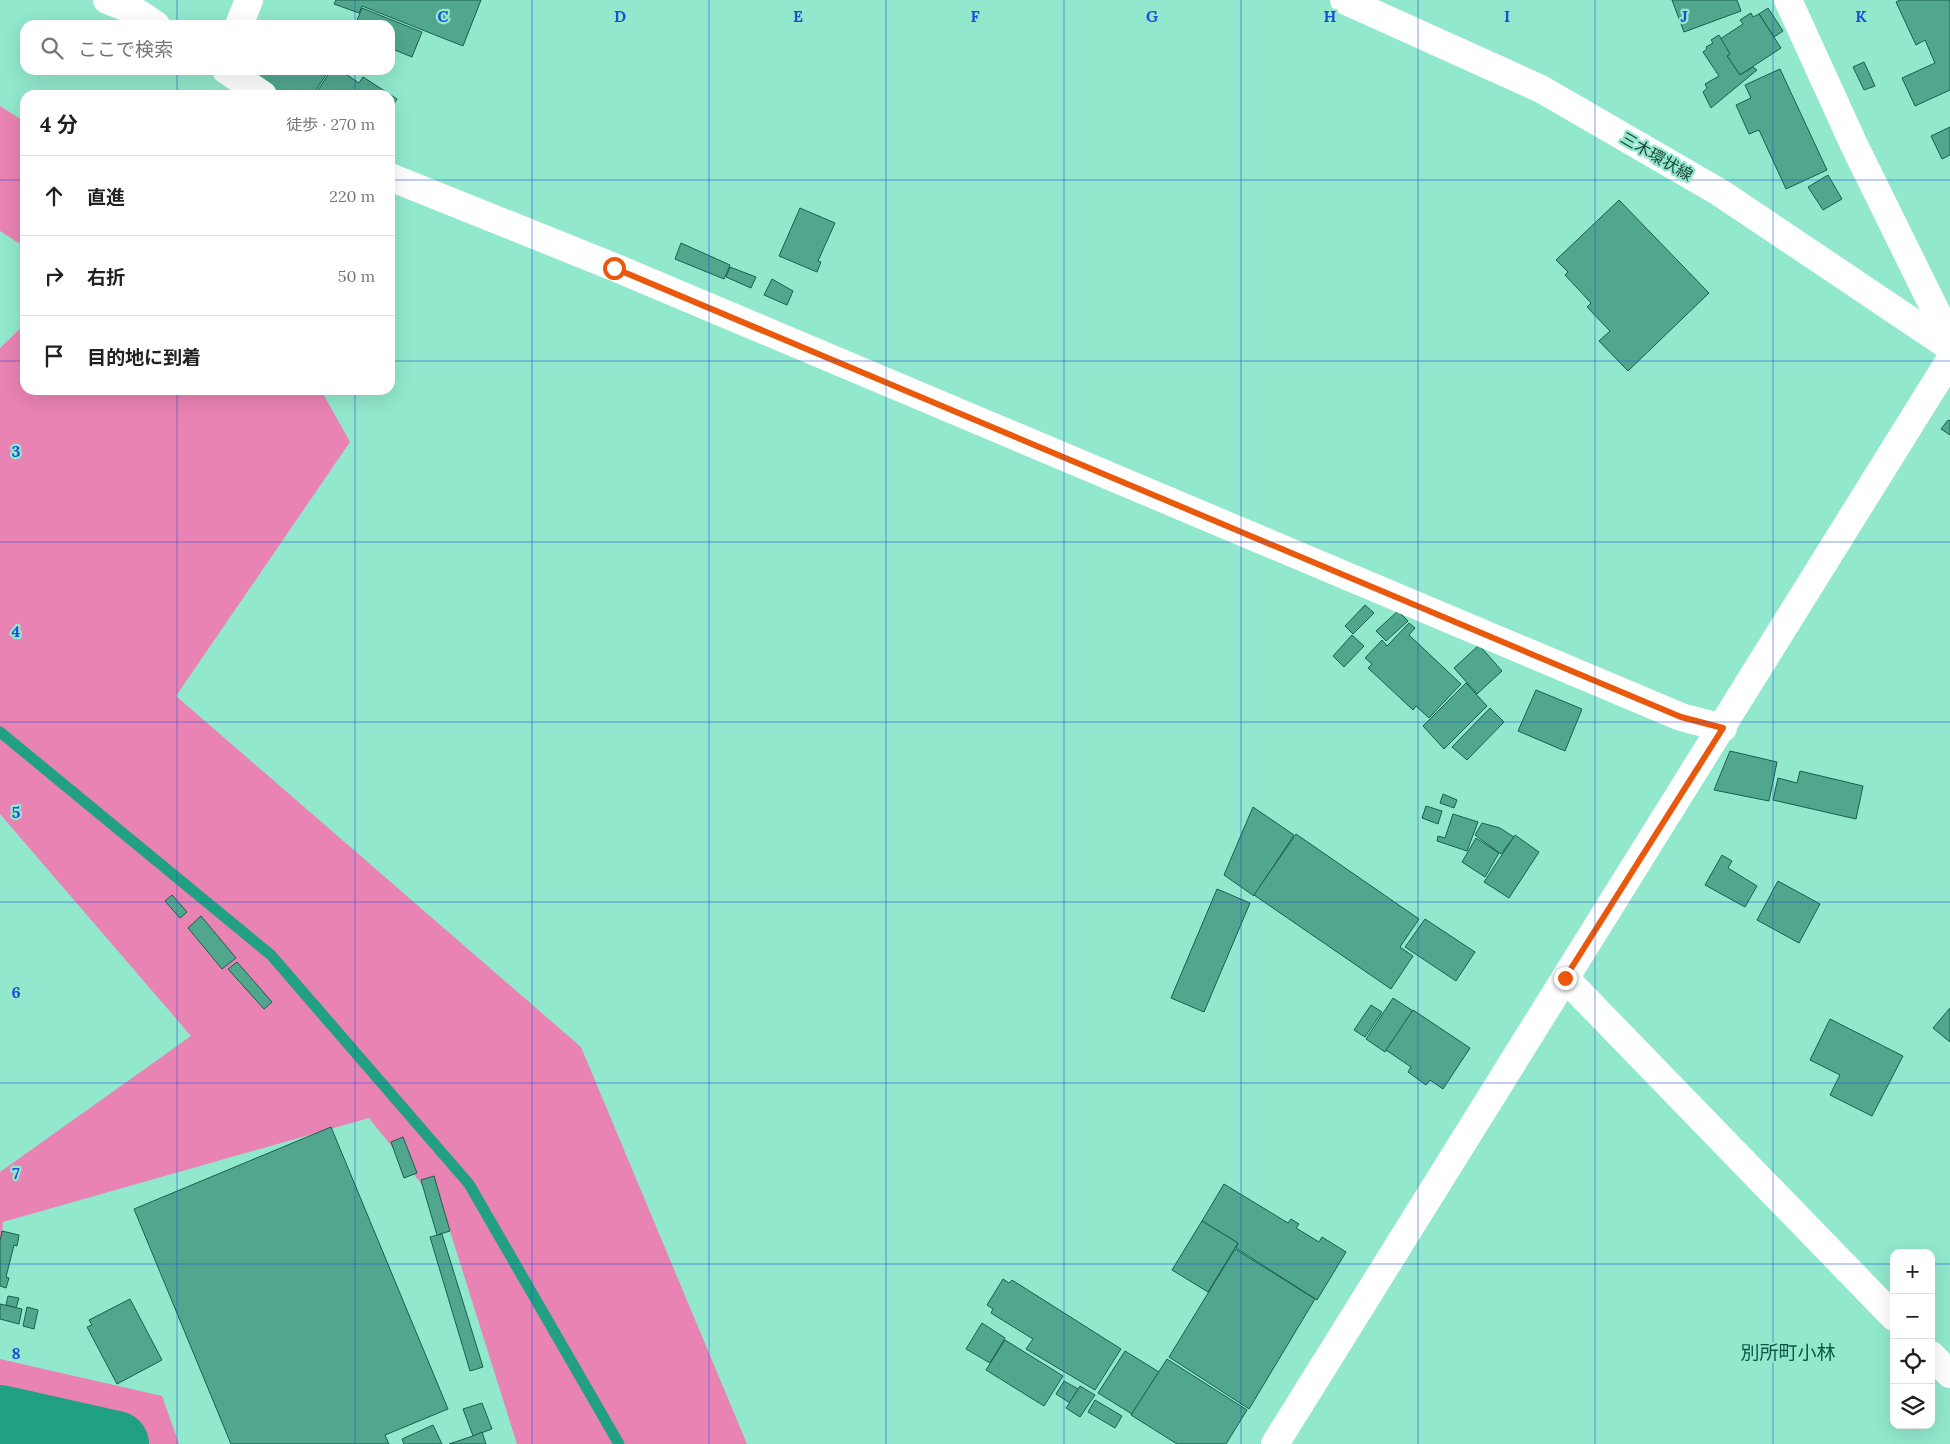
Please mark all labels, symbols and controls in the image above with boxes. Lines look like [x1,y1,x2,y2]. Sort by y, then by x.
text: C [437,6,449,26]
text: D [614,6,626,26]
text: E [793,6,803,26]
text: F [970,6,980,26]
text: G [1146,6,1158,26]
text: H [1324,6,1337,26]
text: I [1504,6,1510,26]
text: J [1680,6,1688,26]
text: K [1855,6,1867,26]
search box [20,20,395,75]
icon: search [38,34,66,62]
text: ここで検索 [78,37,173,61]
text: 4 分 [40,111,78,138]
text: 徒歩 · 270 m [286,114,375,134]
street label: 三木環状線 [1617,127,1697,185]
icon: ahead [40,182,68,210]
text: 直進 [87,185,125,209]
text: 220 m [329,186,375,206]
route start [603,257,626,280]
icon: right [40,262,68,290]
text: 右折 [87,265,125,289]
text: 50 m [338,266,375,286]
icon: arrive [40,342,68,370]
text: 目的地に到着 [87,345,201,369]
text: 3 [12,441,21,461]
text: 4 [12,621,21,641]
text: 5 [12,802,21,822]
route end [1554,967,1577,990]
text: 6 [11,982,21,1002]
text: 7 [12,1163,20,1183]
map controls [1890,1249,1935,1429]
button: + [1890,1249,1935,1294]
button: − [1890,1294,1935,1339]
button: locate [1890,1339,1935,1384]
district label: 別所町小林 [1740,1340,1836,1364]
text: 8 [11,1343,21,1363]
button: layers [1890,1384,1935,1429]

